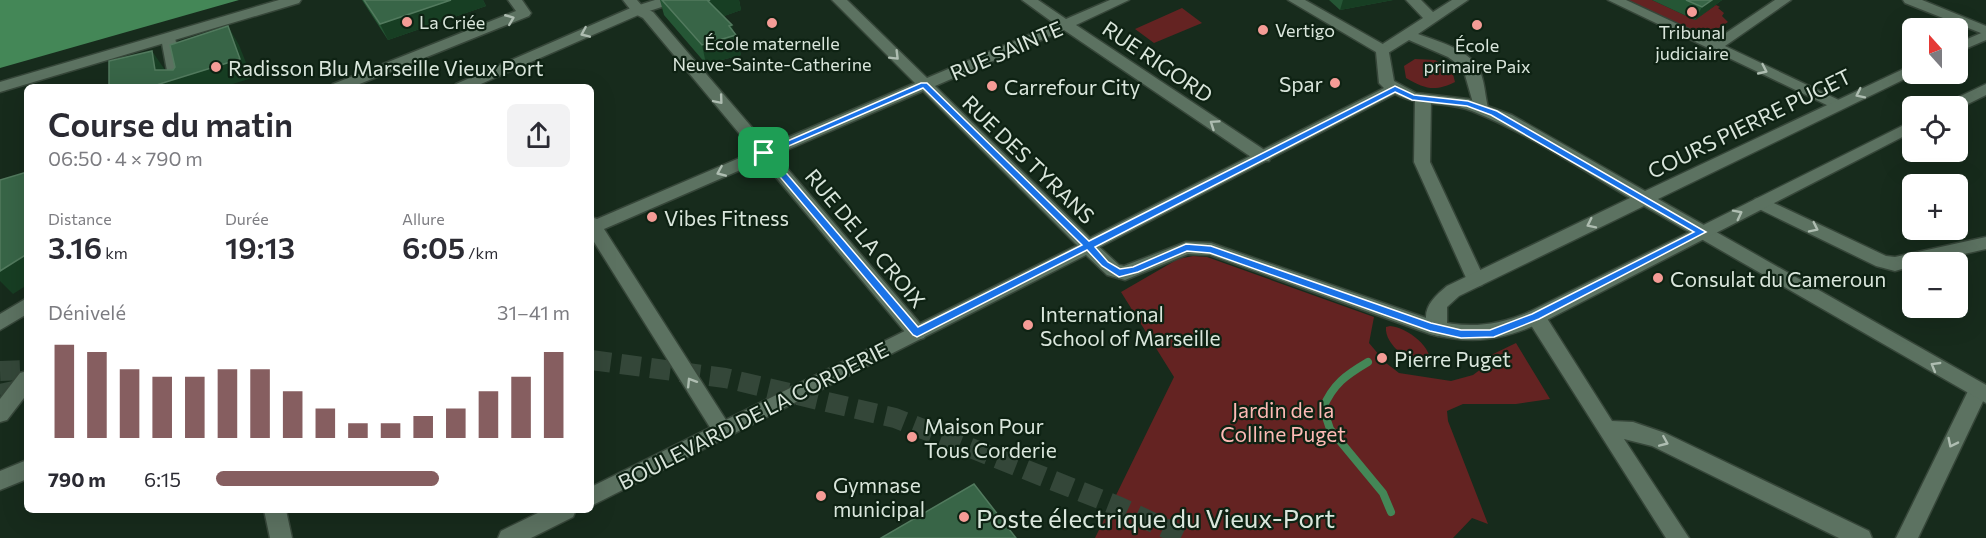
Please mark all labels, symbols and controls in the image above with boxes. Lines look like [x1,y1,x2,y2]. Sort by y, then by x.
marker: Tribunal judiciaire [1685,5,1699,19]
place label: La Criée [419,11,485,33]
one-way arrow [503,14,514,26]
marker: La Criée [400,15,414,29]
street label: RUE SAINTE [946,15,1066,85]
street label: RUE RIGORD [1098,15,1218,107]
marker: École maternelle Neuve-Sainte-Catherine [765,16,779,30]
marker: École primaire Paix [1470,18,1484,32]
north arrow [1902,18,1968,84]
map controls [1902,18,1968,318]
place label: Vertigo [1275,19,1335,41]
place label: Tribunal judiciaire [1655,21,1729,64]
marker: Vertigo [1256,23,1270,37]
one-way arrow [580,26,591,38]
place label: École maternelle Neuve-Sainte-Catherine [673,32,871,75]
place label: École primaire Paix [1424,34,1531,77]
one-way arrow [889,49,899,60]
place label: Radisson Blu Marseille Vieux Port [228,55,544,80]
marker: Radisson Blu Marseille Vieux Port [209,60,223,74]
one-way arrow [1756,62,1767,74]
street label: COURS PIERRE PUGET [1643,63,1855,183]
place label: Spar [1279,71,1323,96]
place label: Carrefour City [1004,74,1141,99]
marker: Spar [1328,76,1342,90]
marker: Carrefour City [985,79,999,93]
one-way arrow [1855,87,1866,99]
street label: RUE DES TYRANS [958,90,1100,228]
one-way arrow [712,93,723,104]
button: locate [1902,96,1968,162]
text: Course du matin [48,103,293,144]
button: share [507,104,570,167]
one-way arrow [1210,120,1221,131]
pin [738,127,789,178]
icon: arrive [747,136,780,169]
text: 06:50 · 4 × 790 m [48,146,203,170]
street label: RUE DE LA CROIX [801,164,931,312]
one-way arrow [717,165,728,177]
button: + [1902,174,1968,240]
place label: Vibes Fitness [664,205,789,230]
text: Distance [48,209,112,228]
text: Durée [225,209,269,228]
text: Allure [402,209,445,228]
marker: Vibes Fitness [645,210,659,224]
one-way arrow [1732,210,1743,222]
one-way arrow [1586,217,1597,228]
one-way arrow [1807,221,1818,233]
text: 3.16 [48,228,102,265]
text: 19:13 [225,228,295,265]
text: 6:05 [402,228,465,265]
text: km [102,243,128,262]
text: /km [465,243,498,262]
button: − [1902,252,1968,318]
place label: Consulat du Cameroun [1670,266,1886,291]
marker: Consulat du Cameroun [1651,271,1665,285]
text: Dénivelé [48,300,126,324]
text: 31–41 m [497,300,570,324]
place label: International School of Marseille [1040,301,1221,350]
marker: International School of Marseille [1021,318,1035,332]
street label: BOULEVARD DE LA CORDERIE [614,336,892,494]
place label: Pierre Puget [1394,346,1511,371]
marker: Pierre Puget [1375,351,1389,365]
one-way arrow [1931,362,1941,374]
one-way arrow [687,378,699,388]
park label: Jardin de la Colline Puget [1220,397,1346,446]
place label: Maison Pour Tous Corderie [924,413,1057,462]
marker: Maison Pour Tous Corderie [905,430,919,444]
one-way arrow [1658,435,1669,447]
one-way arrow [1948,437,1960,448]
text: 790 m [48,467,106,491]
text: 6:15 [144,467,181,491]
place label: Gymnase municipal [833,472,925,521]
marker: Gymnase municipal [814,489,828,503]
place label: Poste électrique du Vieux-Port [976,502,1335,533]
marker: Poste électrique du Vieux-Port [957,510,971,524]

